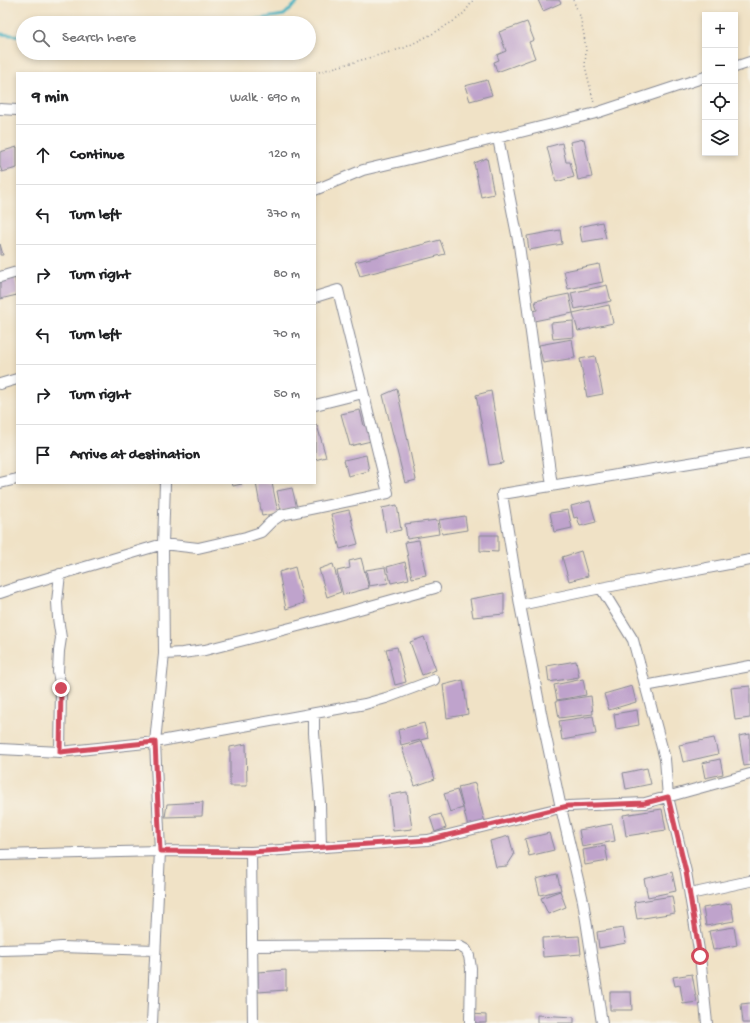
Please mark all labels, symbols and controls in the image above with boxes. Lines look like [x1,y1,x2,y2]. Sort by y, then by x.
map controls [702,12,738,156]
button: + [702,12,738,48]
search box [16,16,316,60]
icon: search [30,27,52,49]
text: Search here [62,29,136,47]
button: − [702,48,738,84]
button: locate [702,84,738,120]
text: 9 min [32,88,68,108]
text: Walk · 690 m [230,91,300,106]
button: layers [702,120,738,156]
icon: ahead [32,144,54,166]
text: Continue [70,146,124,164]
text: 120 m [269,147,300,162]
icon: left [32,204,54,226]
text: Turn left [70,206,121,224]
text: 370 m [267,207,300,222]
icon: right [32,264,54,286]
text: Turn right [70,266,130,284]
text: 80 m [273,267,300,282]
icon: left [32,324,54,346]
text: Turn left [70,326,121,344]
text: 70 m [274,327,300,342]
icon: right [32,384,54,406]
text: Turn right [70,386,130,404]
text: 50 m [273,387,300,402]
icon: arrive [32,444,54,466]
text: Arrive at destination [70,446,200,464]
route end [52,679,70,697]
route start [691,947,709,965]

